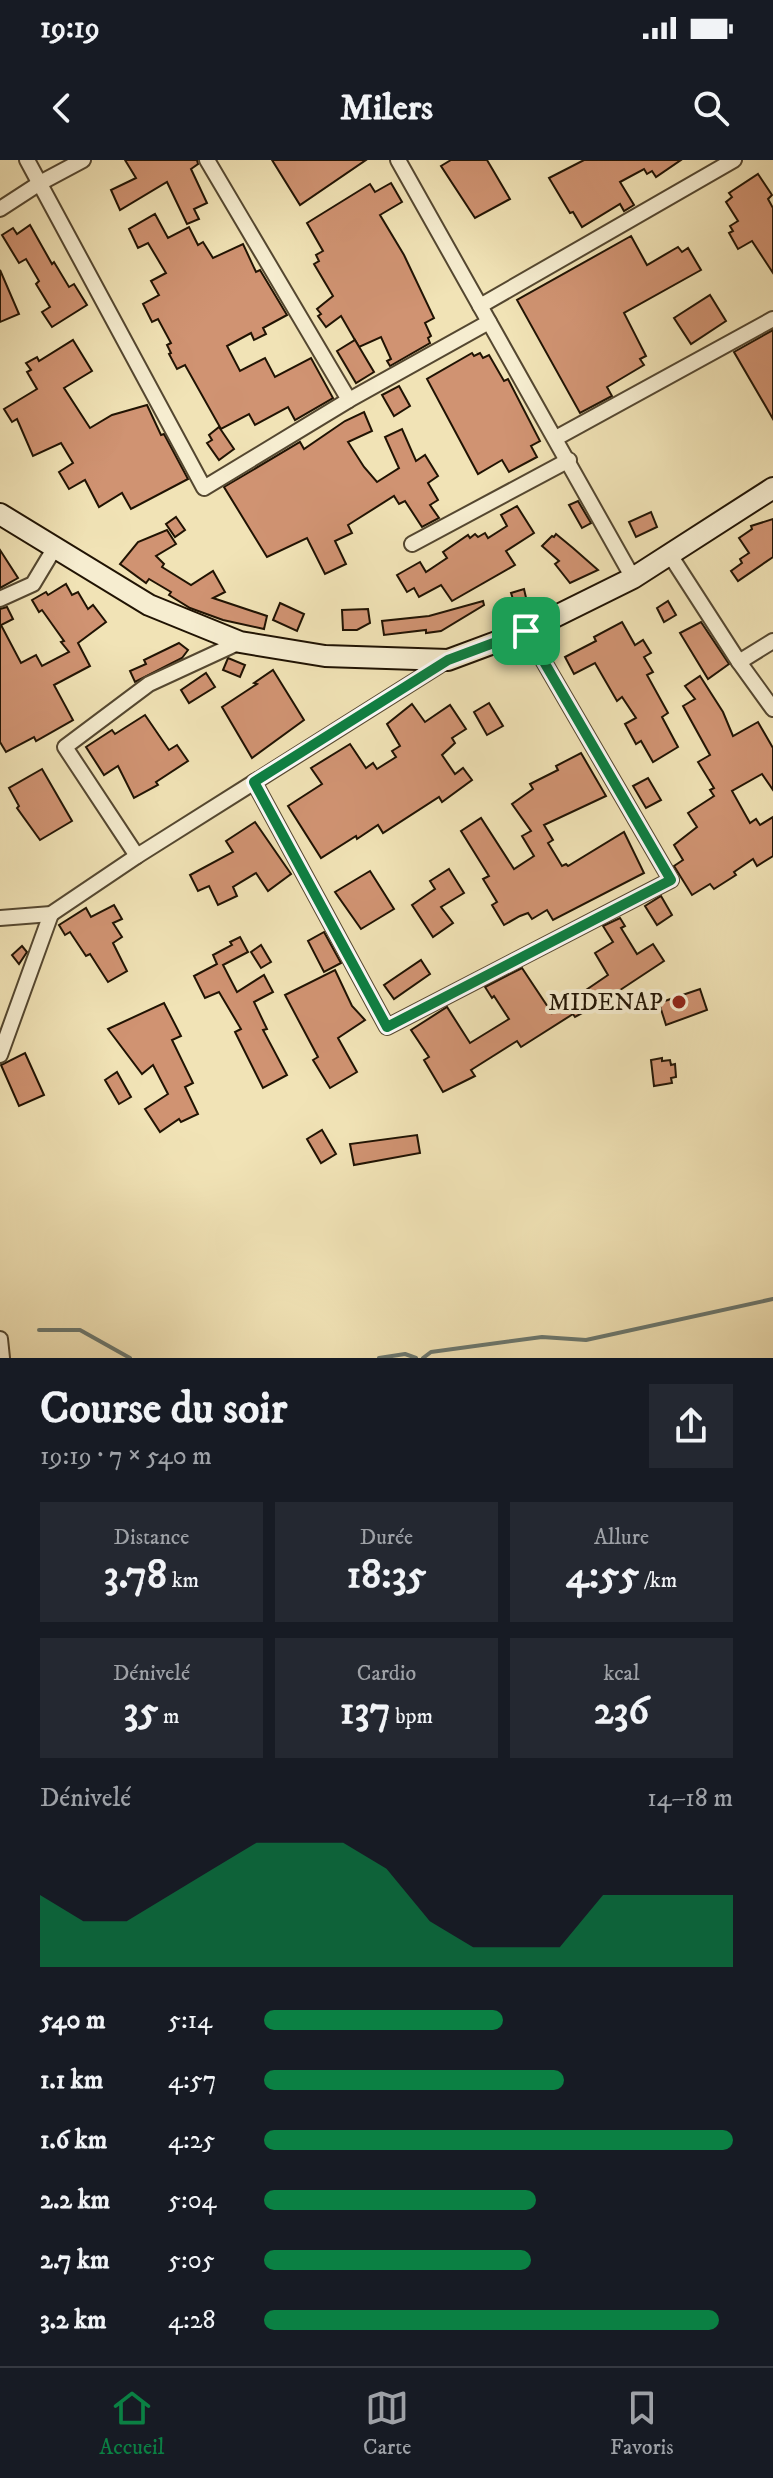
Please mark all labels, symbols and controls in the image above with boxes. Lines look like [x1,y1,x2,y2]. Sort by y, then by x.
text: 19:19 [40,10,100,47]
icon: back [40,86,84,130]
text: Milers [340,86,433,131]
icon: search [689,86,733,130]
pin [492,597,560,665]
icon: arrive [504,609,548,653]
place label: MIDENAP [548,988,663,1018]
marker: MIDENAP [670,993,688,1011]
text: Course du soir [40,1382,287,1437]
button: share [649,1384,733,1468]
text: 19:19 · 7 × 540 m [40,1440,212,1473]
text: Distance [114,1524,189,1551]
text: Durée [360,1524,413,1551]
text: Allure [594,1524,649,1551]
text: 3.78 [104,1551,167,1601]
text: 18:35 [347,1551,426,1601]
text: 4:55 [566,1551,639,1601]
text: km [167,1567,199,1594]
text: /km [639,1567,677,1594]
text: Dénivelé [113,1660,190,1687]
text: Cardio [357,1660,416,1687]
text: kcal [603,1660,640,1687]
text: 35 [123,1687,158,1737]
text: 137 [340,1687,391,1737]
text: 236 [594,1687,649,1737]
text: m [158,1703,180,1730]
text: bpm [391,1703,433,1730]
text: Dénivelé [40,1782,131,1815]
text: 14–18 m [647,1782,733,1815]
text: 540 m [40,2004,106,2037]
text: 5:14 [168,2004,212,2037]
text: 1.1 km [40,2064,103,2097]
text: 4:57 [168,2064,216,2097]
text: 1.6 km [40,2124,107,2157]
text: 4:25 [168,2124,215,2157]
text: 2.2 km [40,2184,110,2217]
text: 5:04 [168,2184,217,2217]
text: 2.7 km [40,2244,109,2277]
text: 5:05 [168,2244,215,2277]
text: 3.2 km [40,2304,107,2337]
text: 4:28 [168,2304,216,2337]
tab: Accueil [99,2386,164,2461]
tab: Carte [363,2386,411,2461]
tab: Favoris [610,2386,674,2461]

